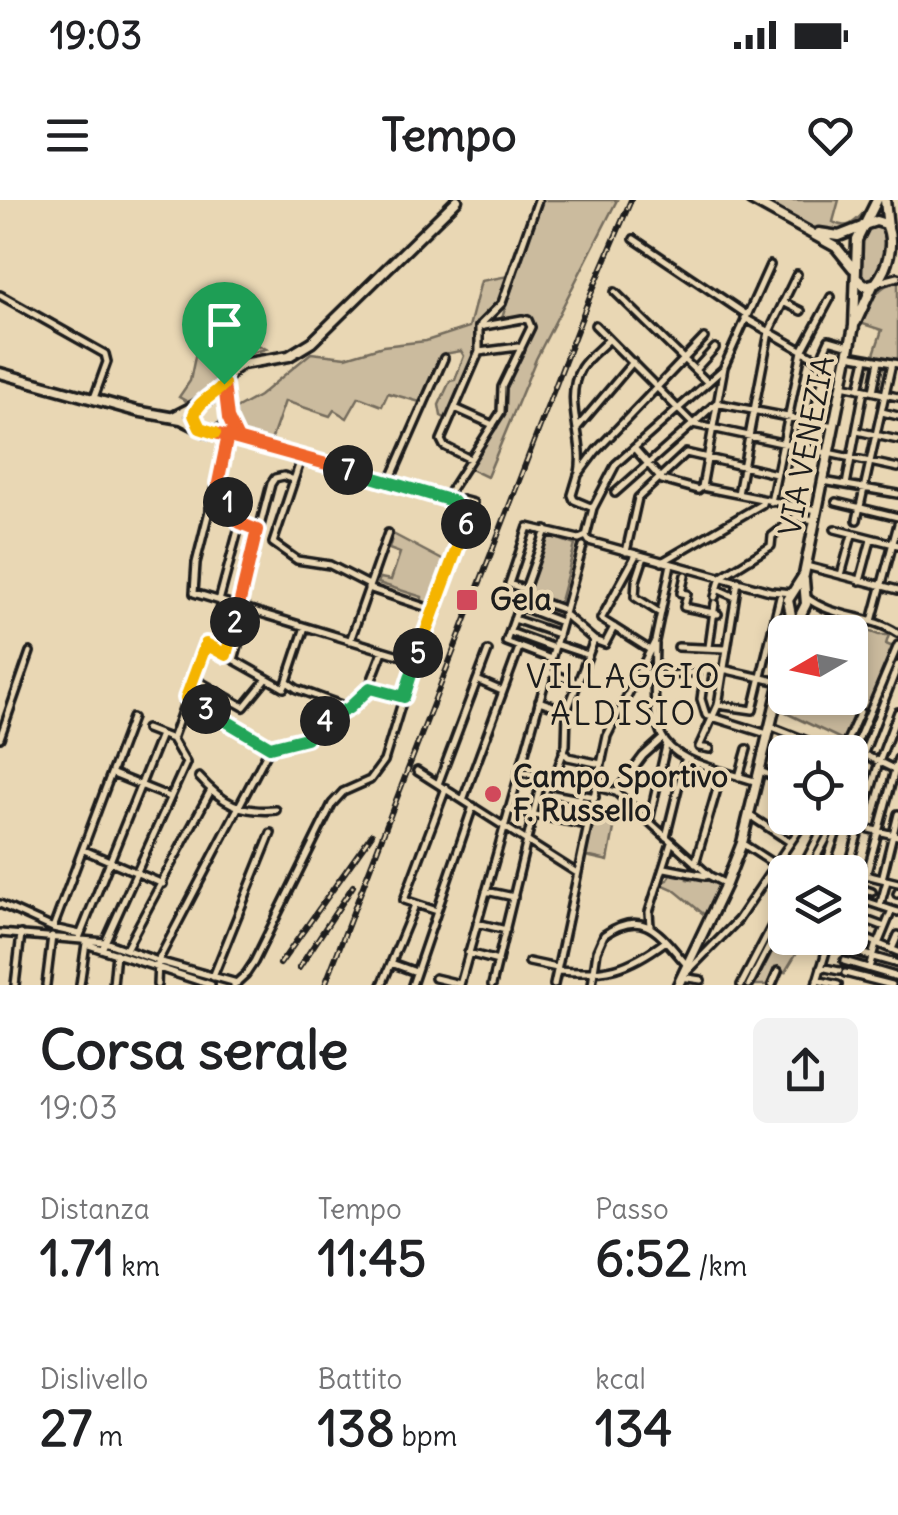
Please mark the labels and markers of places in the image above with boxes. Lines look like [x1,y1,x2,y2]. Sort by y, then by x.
pin [182,282,267,385]
pin: 7 [323,445,373,495]
pin: 1 [203,477,253,527]
pin: 6 [441,499,491,549]
place label: Gela [490,580,552,618]
marker: Gela [454,587,480,613]
pin: 2 [210,597,260,647]
pin: 5 [393,628,443,678]
pin: 3 [181,684,231,734]
pin: 4 [300,696,350,746]
place label: Campo Sportivo F. Russello [513,757,728,829]
marker: Campo Sportivo F. Russello [482,783,504,805]

